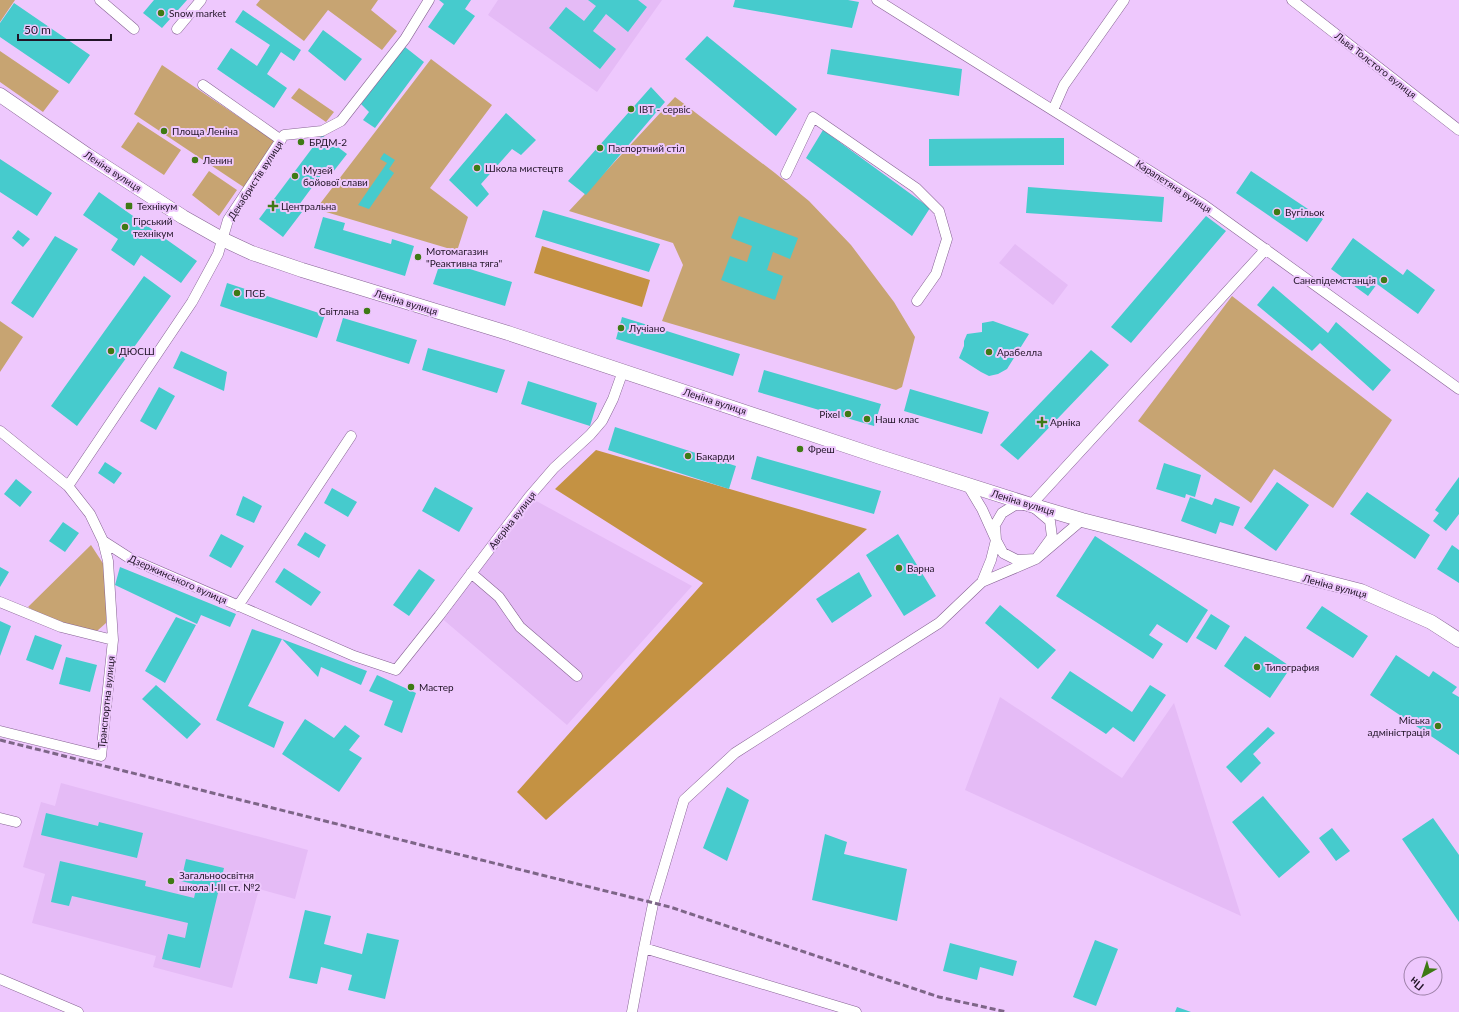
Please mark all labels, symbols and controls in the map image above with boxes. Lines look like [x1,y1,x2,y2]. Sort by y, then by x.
place label: Snow market [169,7,227,19]
marker: Snow market [156,8,166,18]
scale bar [18,16,111,42]
text: 50 m [24,22,51,37]
street label: Льва Толстого вулиця [1332,29,1419,101]
place label: ІВТ - сервіс [639,103,691,115]
marker: ІВТ - сервіс [626,104,636,114]
place label: Площа Леніна [172,125,238,137]
marker: Площа Леніна [159,126,169,136]
place label: БРДМ-2 [309,136,347,148]
marker: БРДМ-2 [296,137,306,147]
street label: Декабристів вулиця [225,138,285,222]
place label: Паспортний стіл [608,142,685,154]
marker: Паспортний стіл [595,143,605,153]
street label: Леніна вулиця [81,148,144,194]
place label: Ленин [202,154,232,166]
marker: Ленин [190,155,200,165]
street label: Карапетяна вулиця [1134,157,1214,215]
place label: Школа мистецтв [485,162,563,174]
marker: Школа мистецтв [472,163,482,173]
place label: Музей бойової слави [303,164,368,188]
marker: Музей бойової слави [290,171,300,181]
place label: Технікум [137,200,177,212]
place label: Центральна [281,200,336,212]
marker: Технікум [124,201,134,211]
marker: Центральна [268,201,278,211]
place label: Вугільок [1285,206,1325,218]
marker: Вугільок [1272,207,1282,217]
place label: Гірський технікум [133,215,173,239]
marker: Гірський технікум [120,222,130,232]
place label: Мотомагазин "Реактивна тяга" [426,245,502,269]
marker: Мотомагазин "Реактивна тяга" [413,252,423,262]
place label: Санепідемстанція [1293,274,1376,286]
marker: Санепідемстанція [1379,275,1389,285]
street label: Леніна вулиця [372,286,439,317]
place label: ПСБ [245,287,265,299]
marker: ПСБ [232,288,242,298]
place label: Світлана [319,305,359,317]
marker: Світлана [362,306,372,316]
place label: Лучіано [628,322,665,334]
marker: Лучіано [616,323,626,333]
place label: ДЮСШ [119,345,155,357]
marker: ДЮСШ [106,346,116,356]
place label: Арабелла [997,346,1042,358]
marker: Арабелла [984,347,994,357]
street label: Леніна вулиця [681,385,748,417]
place label: Pixel [819,408,840,420]
marker: Pixel [843,409,853,419]
place label: Наш клас [875,413,919,425]
marker: Наш клас [862,414,872,424]
place label: Арніка [1050,416,1081,428]
marker: Арніка [1037,417,1047,427]
place label: Фреш [808,443,835,455]
marker: Фреш [795,444,805,454]
place label: Бакарди [696,450,735,462]
marker: Бакарди [683,451,693,461]
street label: Леніна вулиця [989,486,1056,517]
street label: Авєріна вулиця [486,489,538,551]
street label: Дзержинського вулиця [127,552,229,606]
place label: Варна [907,562,935,574]
marker: Варна [894,563,904,573]
street label: Леніна вулиця [1301,571,1368,600]
street label: Транспортна вулиця [95,655,117,749]
place label: Типография [1265,661,1319,673]
marker: Типография [1252,662,1262,672]
place label: Мастер [419,681,454,693]
marker: Мастер [406,682,416,692]
place label: Міська адміністрація [1368,714,1430,738]
marker: Міська адміністрація [1433,721,1443,731]
place label: Загальноосвітня школа І-ІІІ ст. №2 [179,869,260,893]
marker: Загальноосвітня школа І-ІІІ ст. №2 [166,876,176,886]
north arrow [1403,956,1443,996]
text: Пн [1407,975,1426,994]

